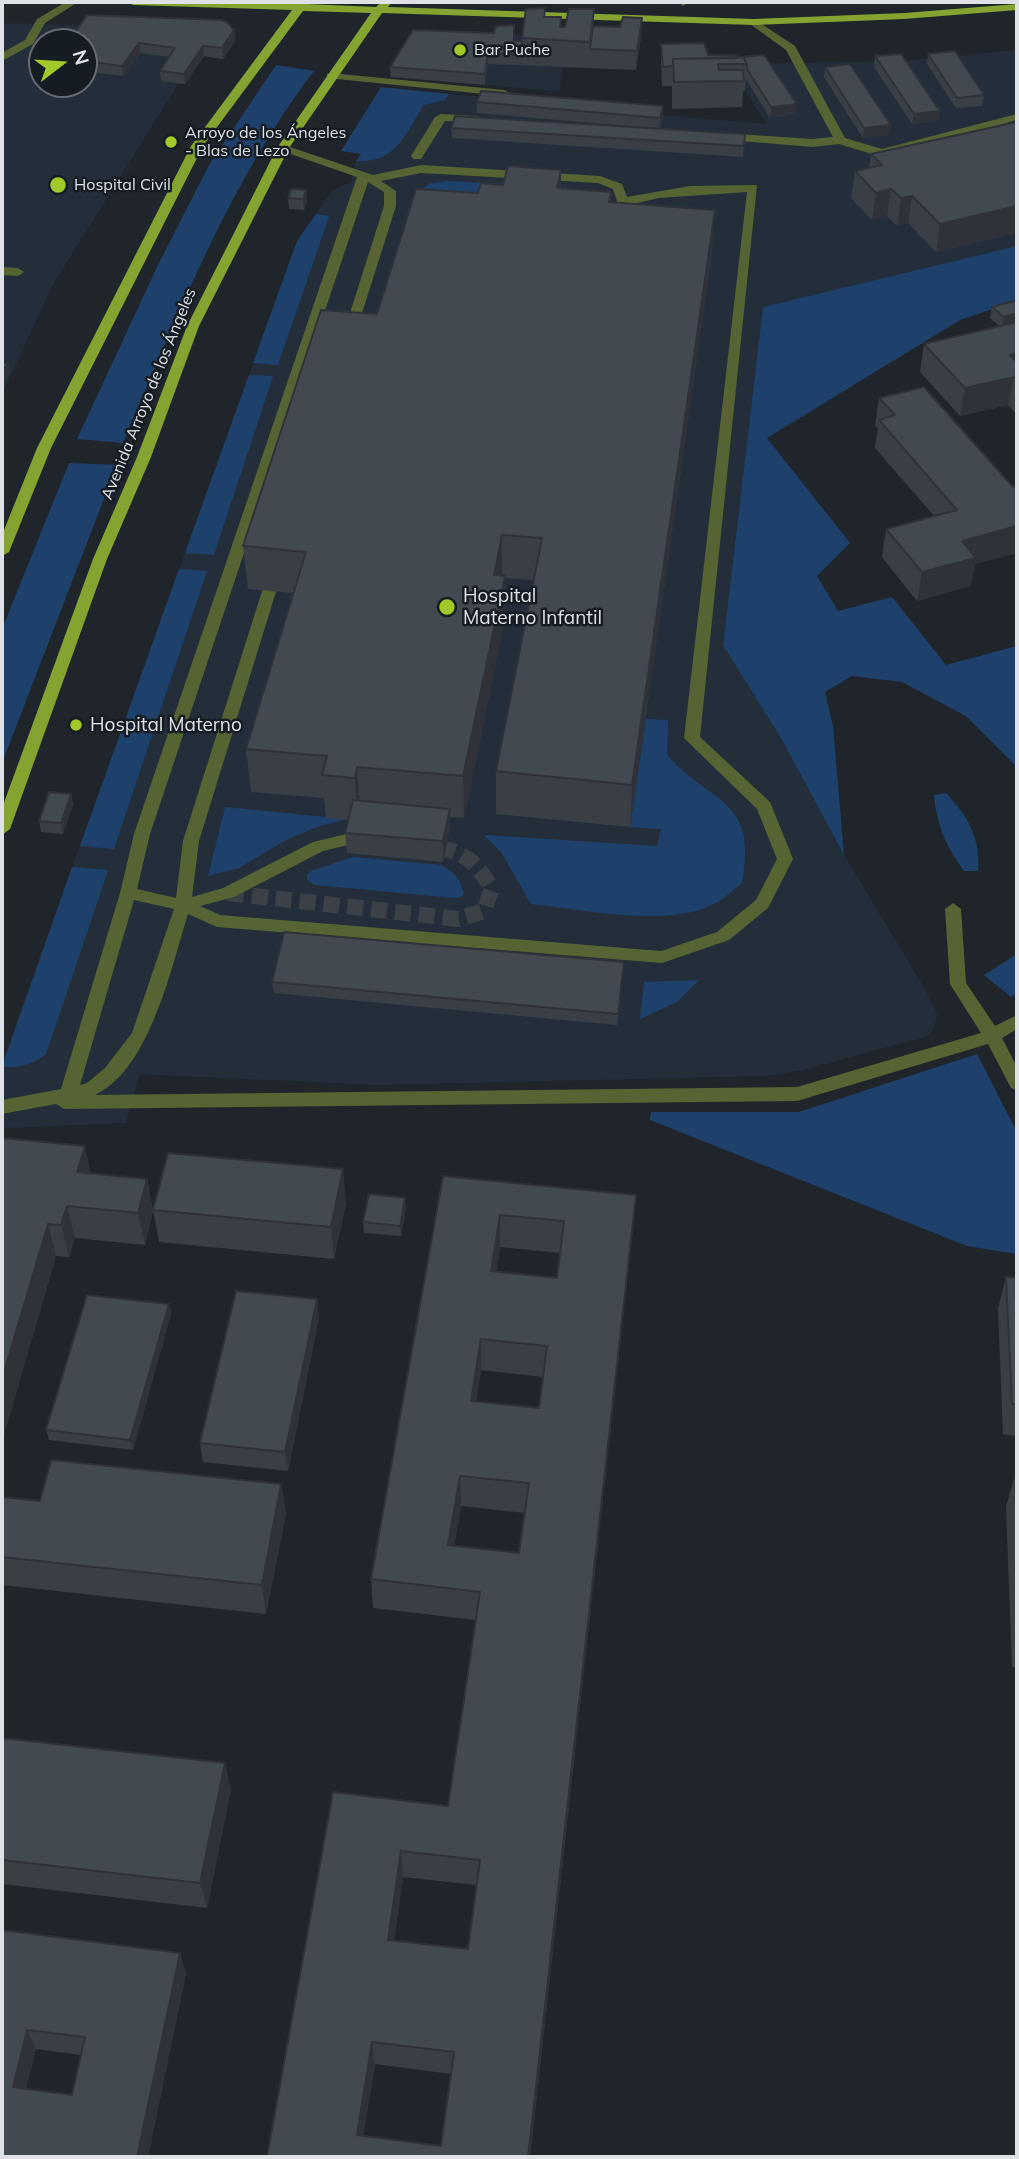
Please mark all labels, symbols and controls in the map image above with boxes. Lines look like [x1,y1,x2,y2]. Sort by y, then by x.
north arrow [28,28,98,98]
place label: Bar Puche [474,40,550,60]
marker: Bar Puche [452,42,468,58]
text: N [68,47,95,68]
place label: Arroyo de los Ángeles - Blas de Lezo [185,123,346,161]
marker: Arroyo de los Ángeles - Blas de Lezo [163,134,179,150]
marker: Hospital Civil [48,175,68,195]
place label: Hospital Civil [74,175,171,195]
street label: Avenida Arroyo de los Ángeles [98,285,200,503]
place label: Hospital Materno Infantil [463,585,602,629]
marker: Hospital Materno Infantil [437,597,457,617]
place label: Hospital Materno [90,714,242,736]
marker: Hospital Materno [68,717,84,733]

